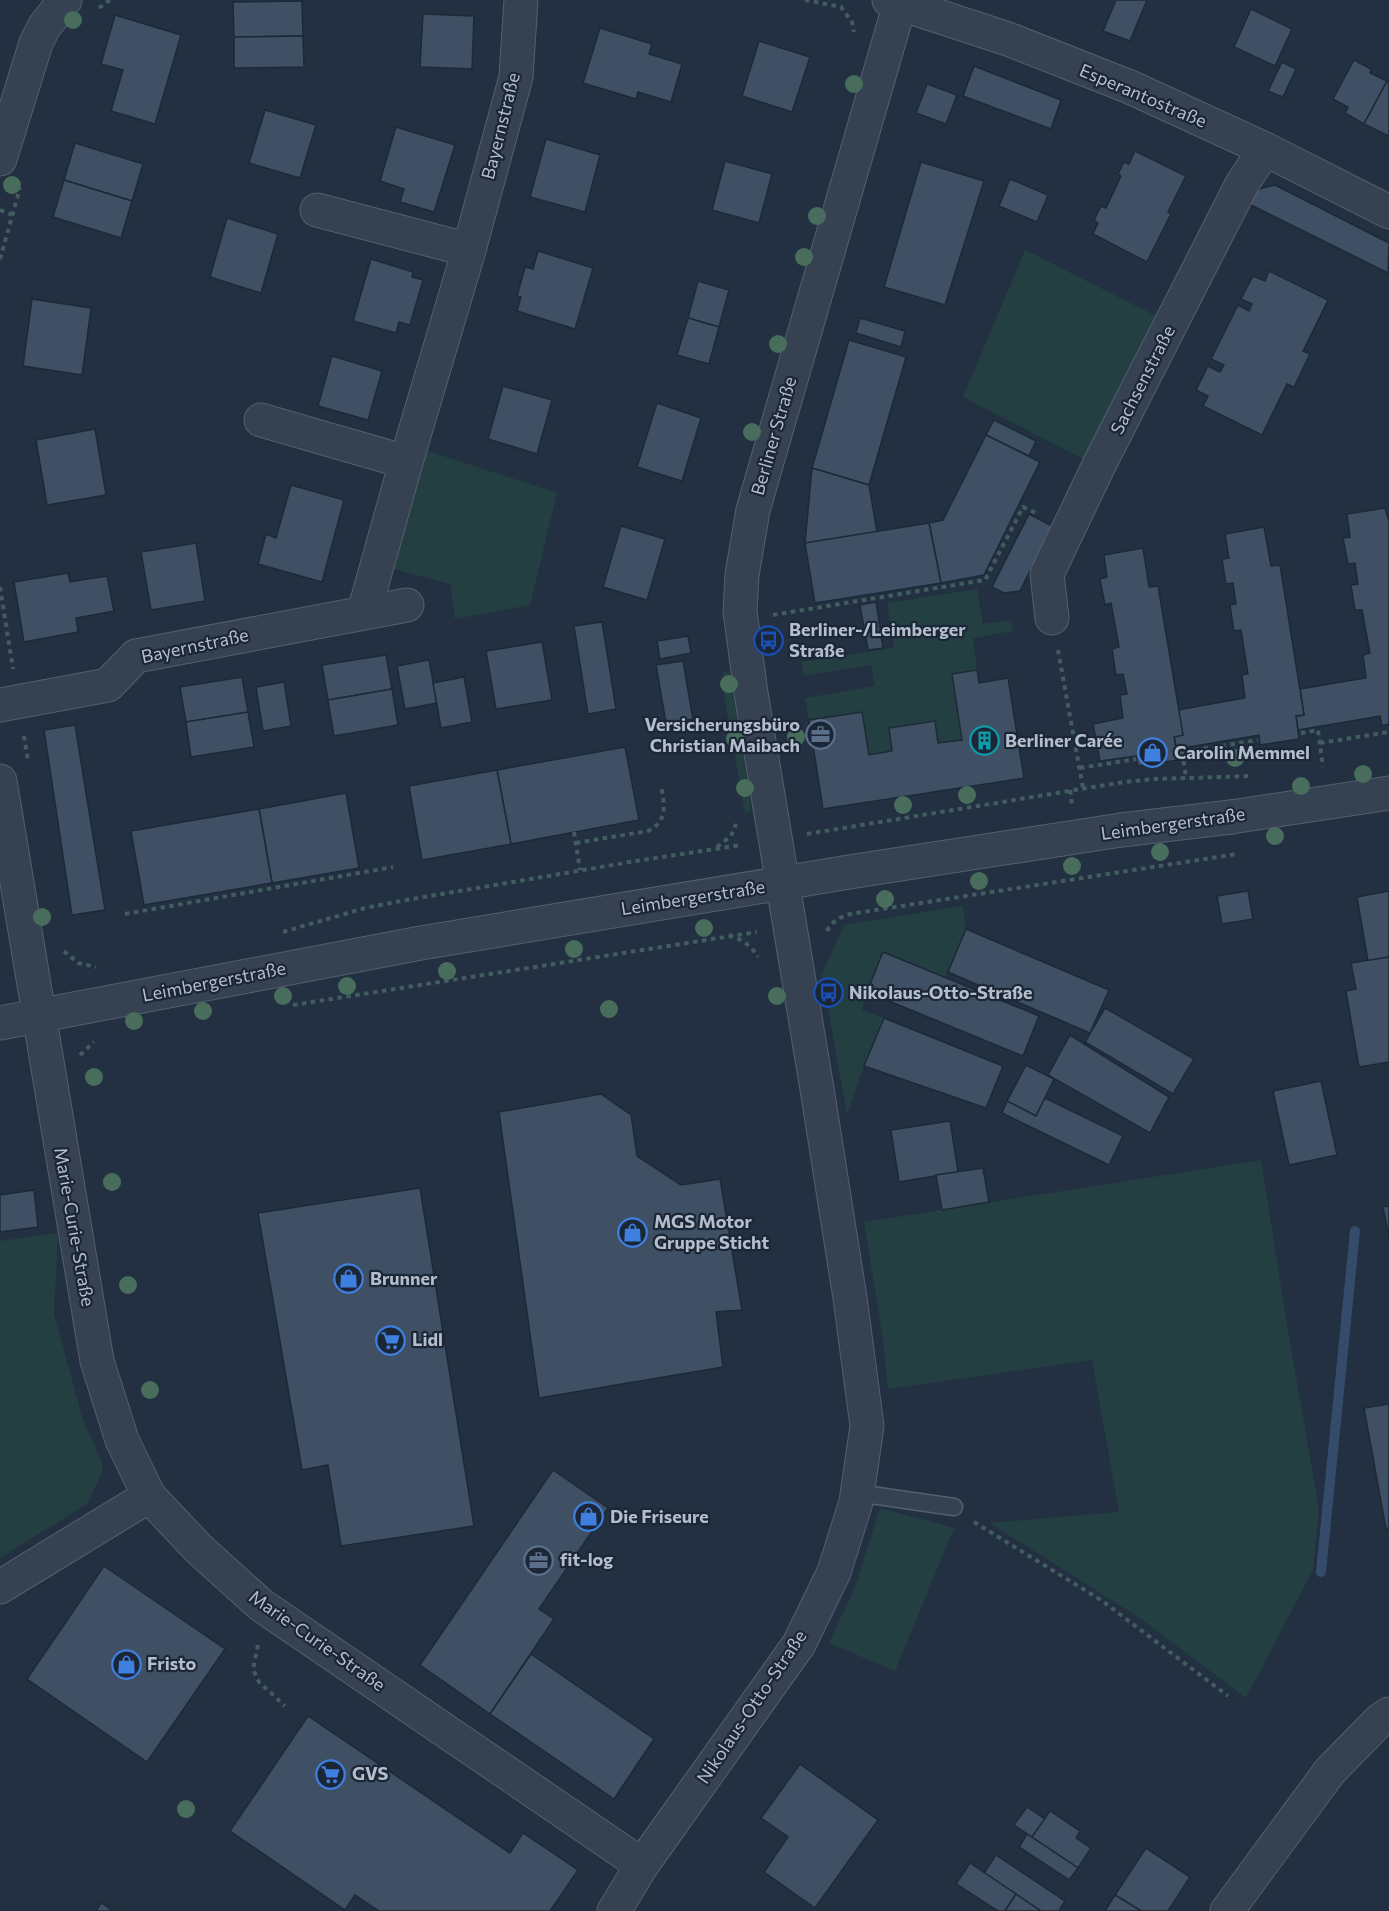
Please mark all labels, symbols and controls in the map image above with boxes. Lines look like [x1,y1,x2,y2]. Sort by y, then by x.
street label: Esperantostraße [1077,58,1210,132]
street label: Bayernstraße [476,70,524,181]
street label: Sachsenstraße [1105,321,1179,438]
street label: Berliner Straße [746,374,801,498]
place label: Berliner-/Leimberger Straße [789,618,966,661]
street label: Bayernstraße [139,623,250,667]
bus stop icon: Berliner-/Leimberger Straße [752,624,784,656]
place label: Versicherungsbüro Christian Maibach [645,713,800,756]
office icon: Versicherungsbüro Christian Maibach [805,719,837,751]
building icon: Berliner Carée [968,725,1000,757]
place label: Berliner Carée [1005,729,1122,751]
shop icon: Carolin Memmel [1137,737,1169,769]
place label: Carolin Memmel [1174,741,1310,763]
street label: Leimbergerstraße [1099,802,1247,844]
street label: Leimbergerstraße [619,875,767,919]
street label: Leimbergerstraße [140,956,287,1006]
bus stop icon: Nikolaus-Otto-Straße [812,977,844,1009]
place label: Nikolaus-Otto-Straße [849,981,1033,1003]
street label: Marie-Curie-Straße [50,1146,100,1308]
place label: MGS Motor Gruppe Sticht [654,1210,769,1253]
shop icon: MGS Motor Gruppe Sticht [617,1216,649,1248]
shop icon: Brunner [333,1263,365,1295]
place label: Brunner [370,1267,438,1289]
supermarket icon: Lidl [375,1324,407,1356]
place label: Lidl [412,1328,443,1350]
shop icon: Die Friseure [573,1501,605,1533]
place label: Die Friseure [610,1505,709,1527]
office icon: fit-log [523,1544,555,1576]
place label: fit-log [560,1548,613,1570]
street label: Marie-Curie-Straße [245,1585,390,1695]
street label: Nikolaus-Otto-Straße [692,1626,811,1787]
shop icon: Fristo [110,1648,142,1680]
place label: Fristo [147,1652,197,1674]
supermarket icon: GVS [315,1758,347,1790]
place label: GVS [352,1762,388,1784]

